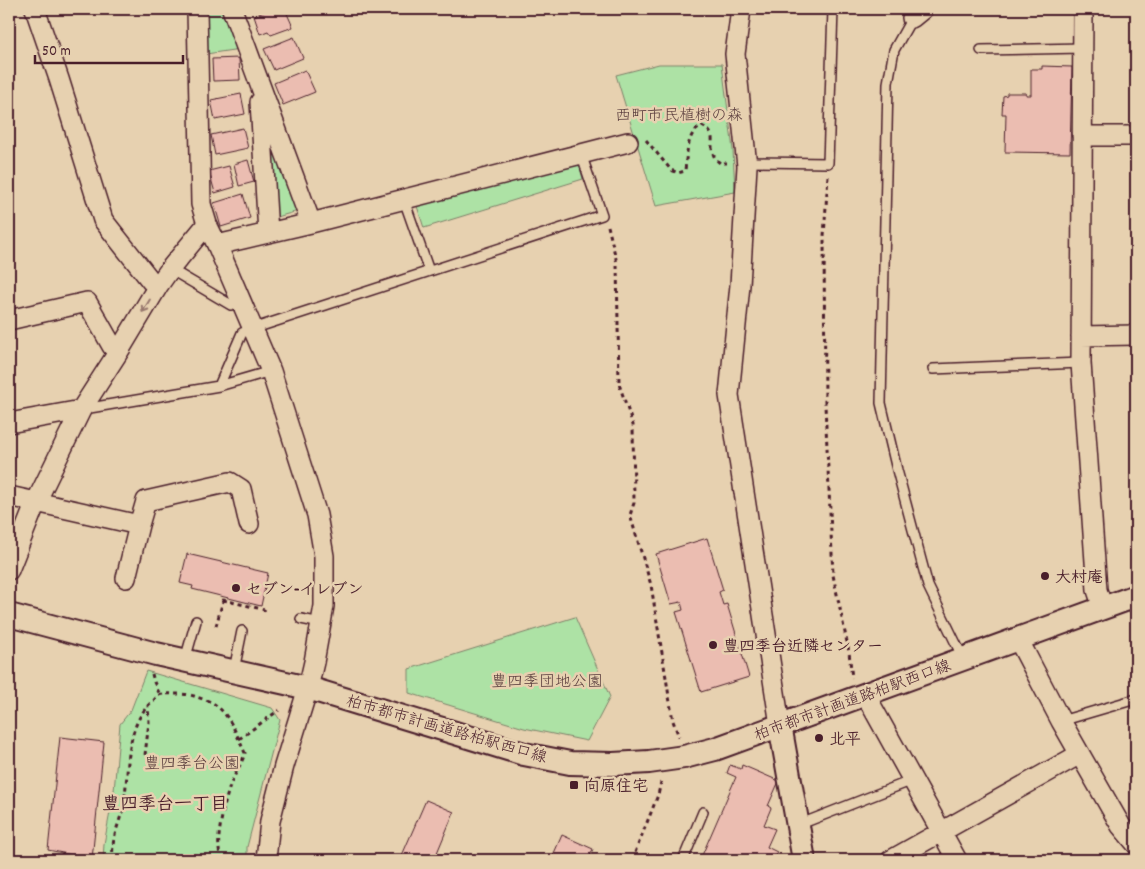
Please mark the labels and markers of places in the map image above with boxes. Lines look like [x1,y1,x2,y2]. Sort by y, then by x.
place label: 大村庵 [1055,567,1103,590]
marker: 大村庵 [1039,570,1051,582]
place label: セブン-イレブン [246,579,363,602]
marker: セブン-イレブン [230,582,242,594]
place label: 豊四季台近隣センター [723,636,883,659]
marker: 豊四季台近隣センター [707,639,719,651]
place label: 北平 [829,729,861,752]
marker: 北平 [813,732,825,744]
place label: 向原住宅 [584,776,648,799]
marker: 向原住宅 [568,779,580,791]

